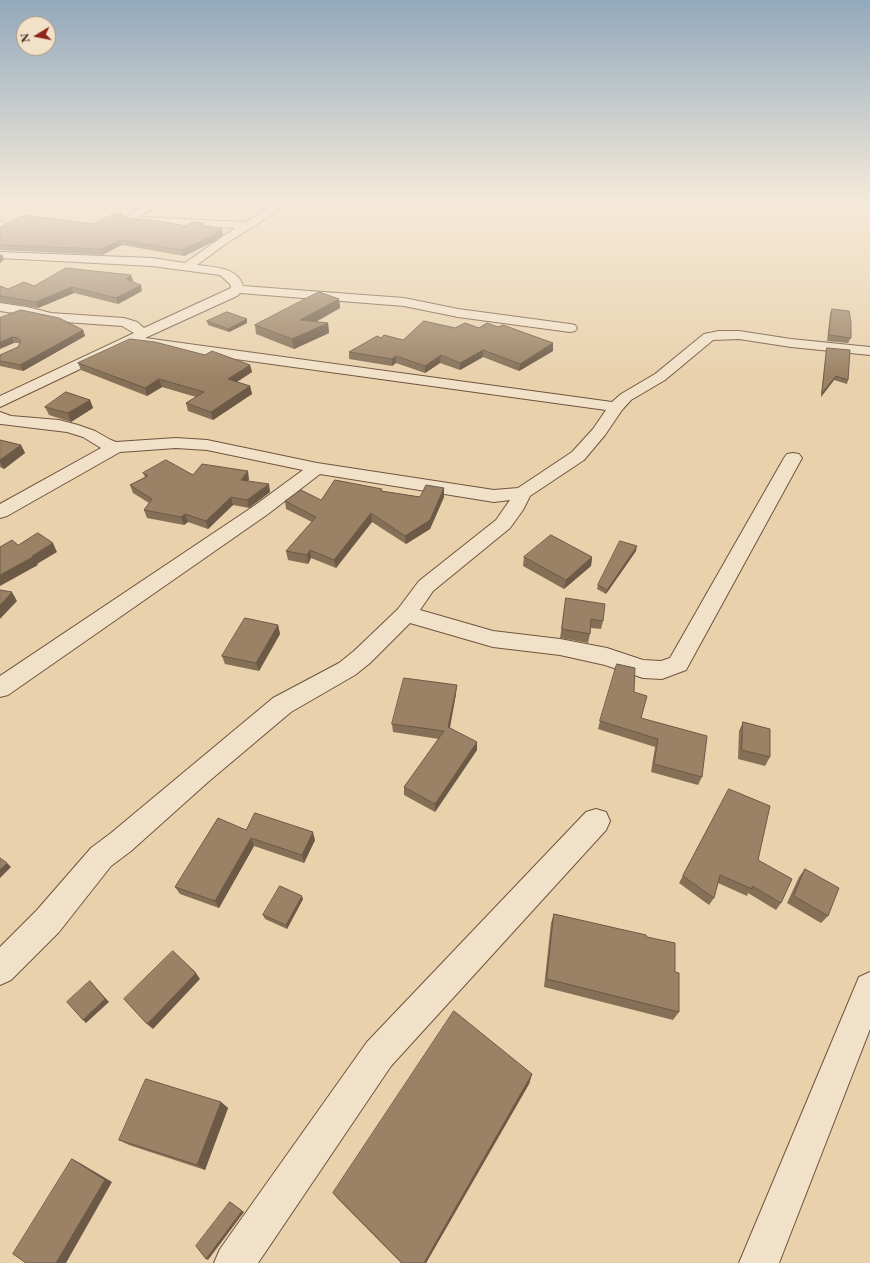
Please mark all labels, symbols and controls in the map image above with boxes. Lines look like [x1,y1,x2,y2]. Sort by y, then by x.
north arrow [16,16,56,56]
text: N [18,32,33,44]

